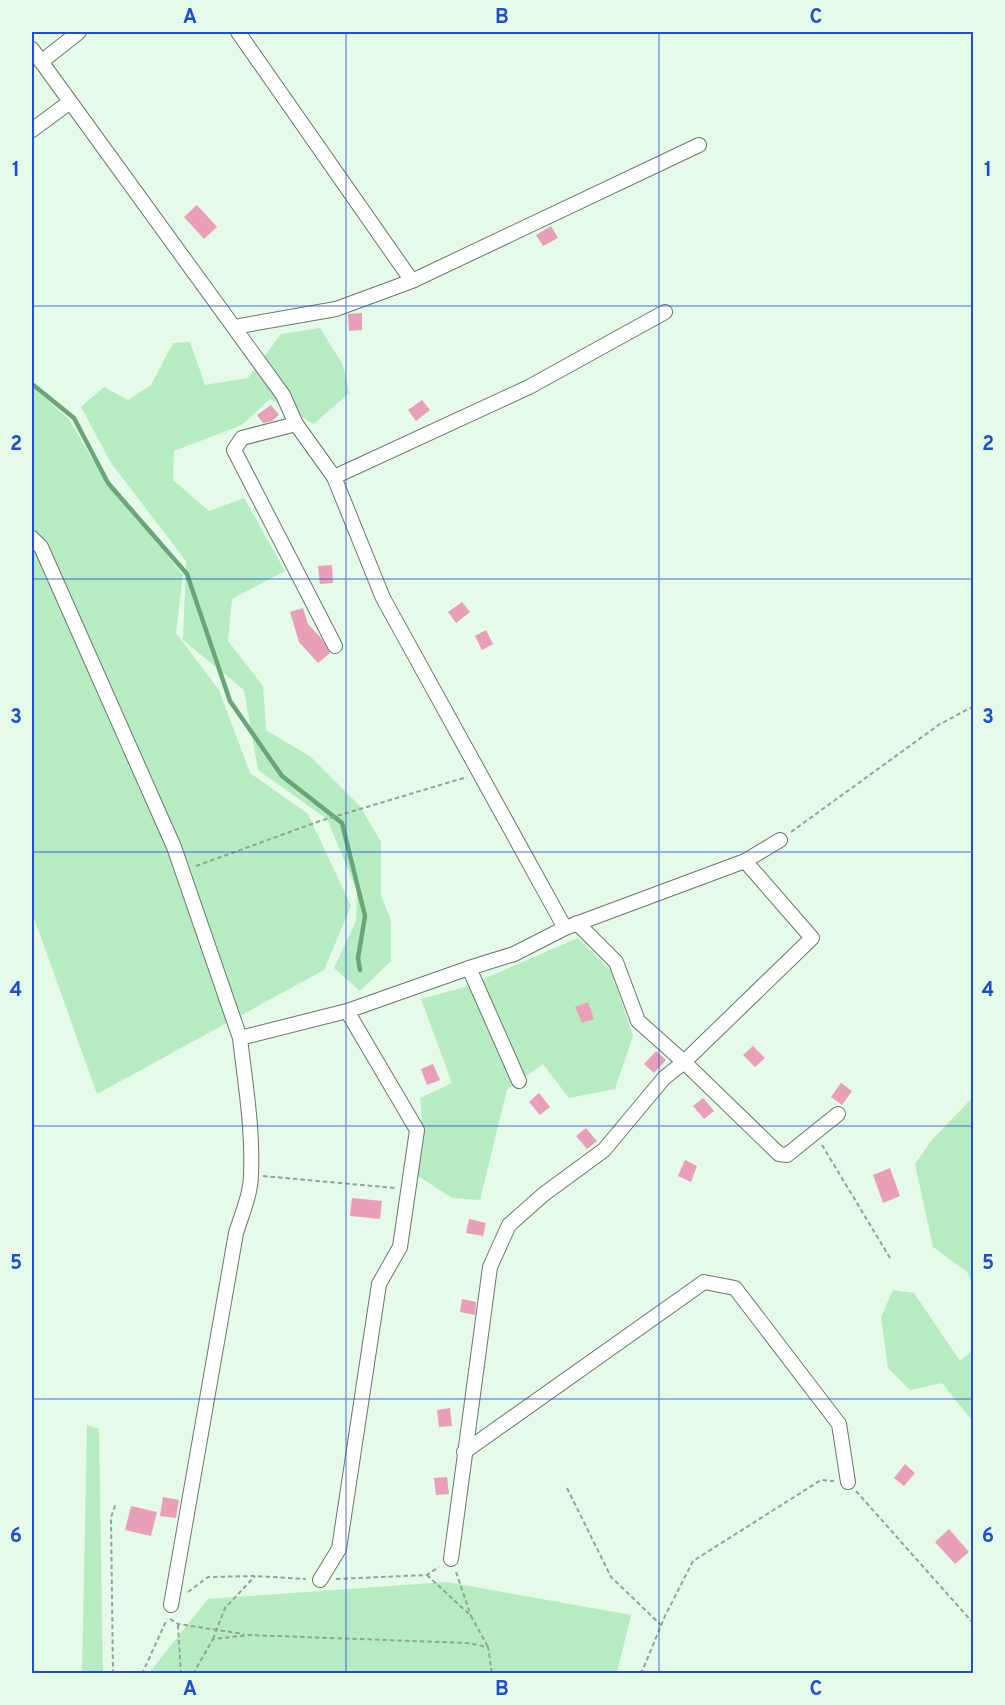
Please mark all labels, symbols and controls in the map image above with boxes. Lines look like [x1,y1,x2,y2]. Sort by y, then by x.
text: A [183,5,197,31]
text: B [495,5,509,31]
text: C [810,5,822,31]
text: 1 [12,158,20,184]
text: 1 [984,158,992,184]
text: 2 [10,432,22,458]
text: 2 [982,432,994,458]
text: 3 [10,705,22,731]
text: 3 [982,705,994,731]
text: 4 [10,978,22,1004]
text: 4 [982,978,994,1004]
text: 5 [10,1251,22,1277]
text: 5 [982,1251,994,1277]
text: 6 [10,1524,22,1550]
text: 6 [982,1524,994,1550]
text: A [183,1677,197,1703]
text: B [495,1677,509,1703]
text: C [810,1677,822,1703]

